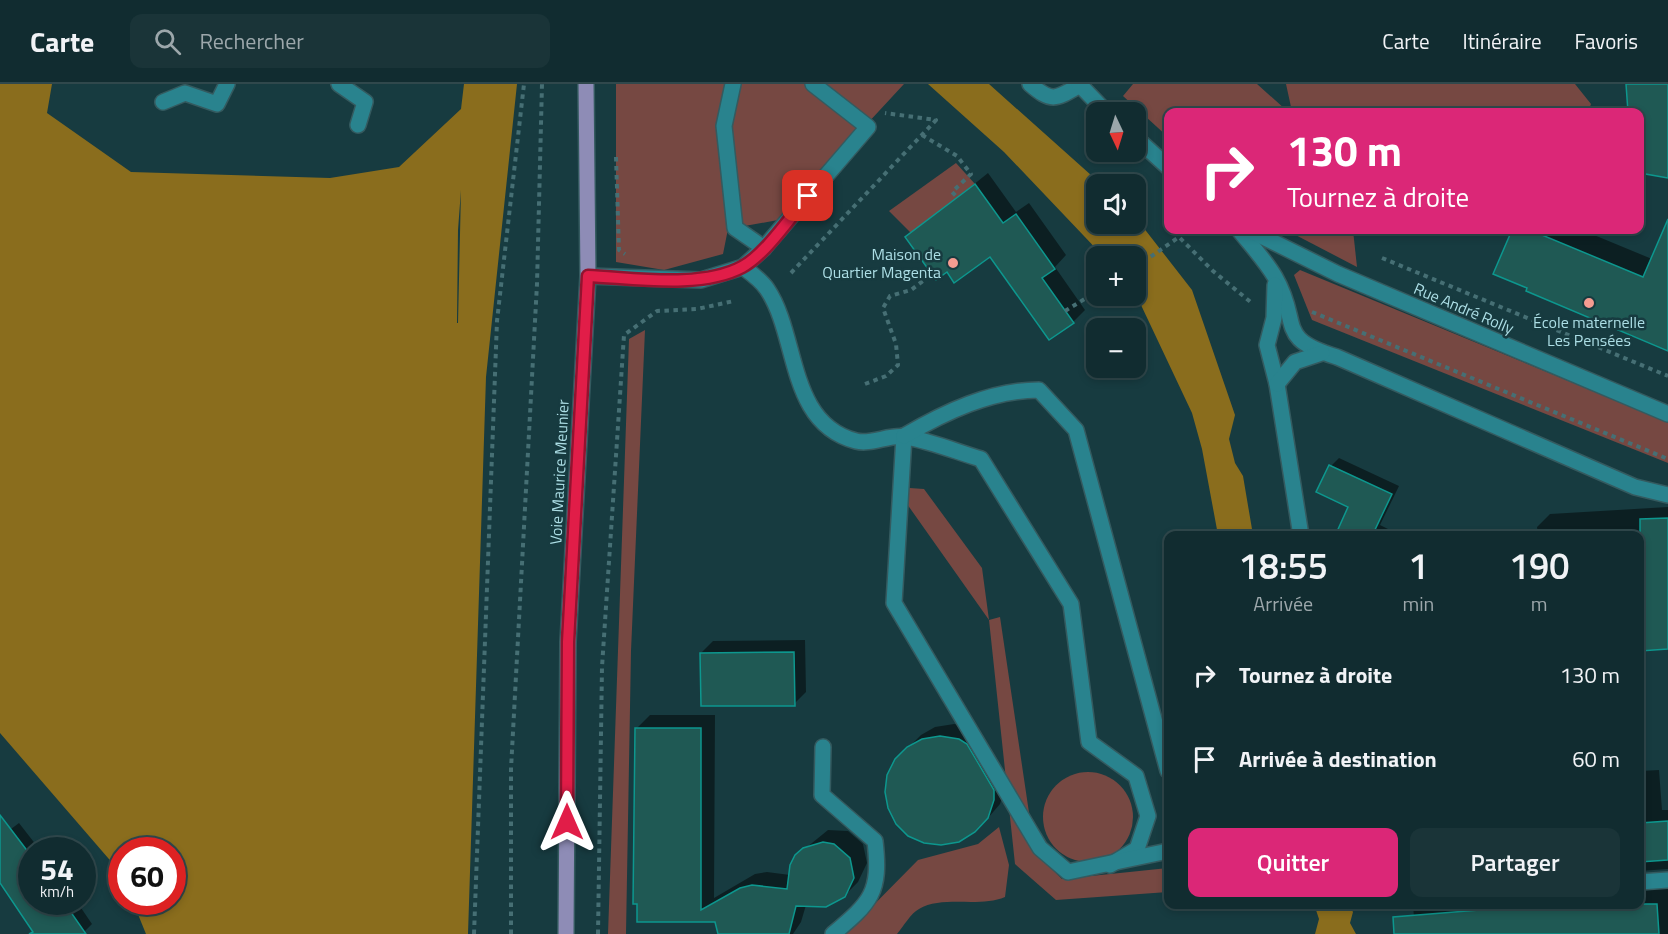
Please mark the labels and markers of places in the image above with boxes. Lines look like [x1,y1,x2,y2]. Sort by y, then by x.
pin [782,170,833,221]
place label: Maison de Quartier Magenta [822,242,941,284]
marker: Maison de Quartier Magenta [946,256,960,270]
marker: École maternelle Les Pensées [1582,296,1596,310]
place label: École maternelle Les Pensées [1533,310,1645,352]

